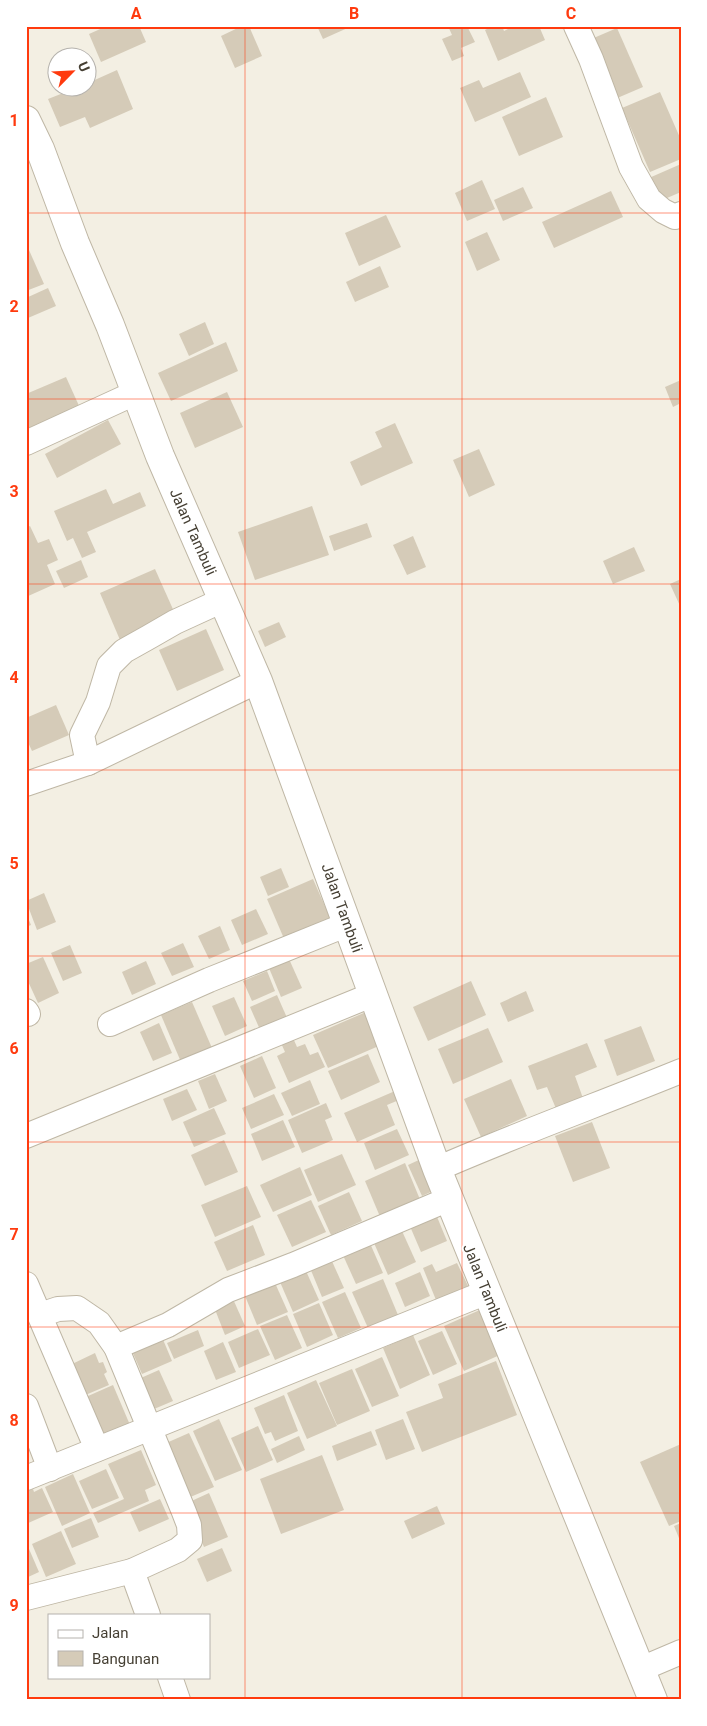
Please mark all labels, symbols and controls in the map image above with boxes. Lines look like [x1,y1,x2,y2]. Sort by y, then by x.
text: A [131,4,142,23]
text: B [349,4,359,23]
text: C [566,4,576,23]
north arrow [48,48,98,98]
text: U [75,59,93,74]
text: 1 [9,111,19,130]
text: 2 [9,297,19,316]
text: 3 [9,482,19,501]
street label: Jalan Tambuli [166,486,220,578]
text: 4 [9,668,19,687]
text: 5 [9,854,19,873]
street label: Jalan Tambuli [318,861,366,955]
text: 6 [9,1039,19,1058]
text: 7 [9,1225,19,1244]
street label: Jalan Tambuli [459,1241,511,1335]
text: 8 [9,1411,19,1430]
text: 9 [9,1596,19,1615]
legend [48,1614,210,1678]
text: Jalan [92,1624,129,1642]
text: Bangunan [92,1650,159,1668]

